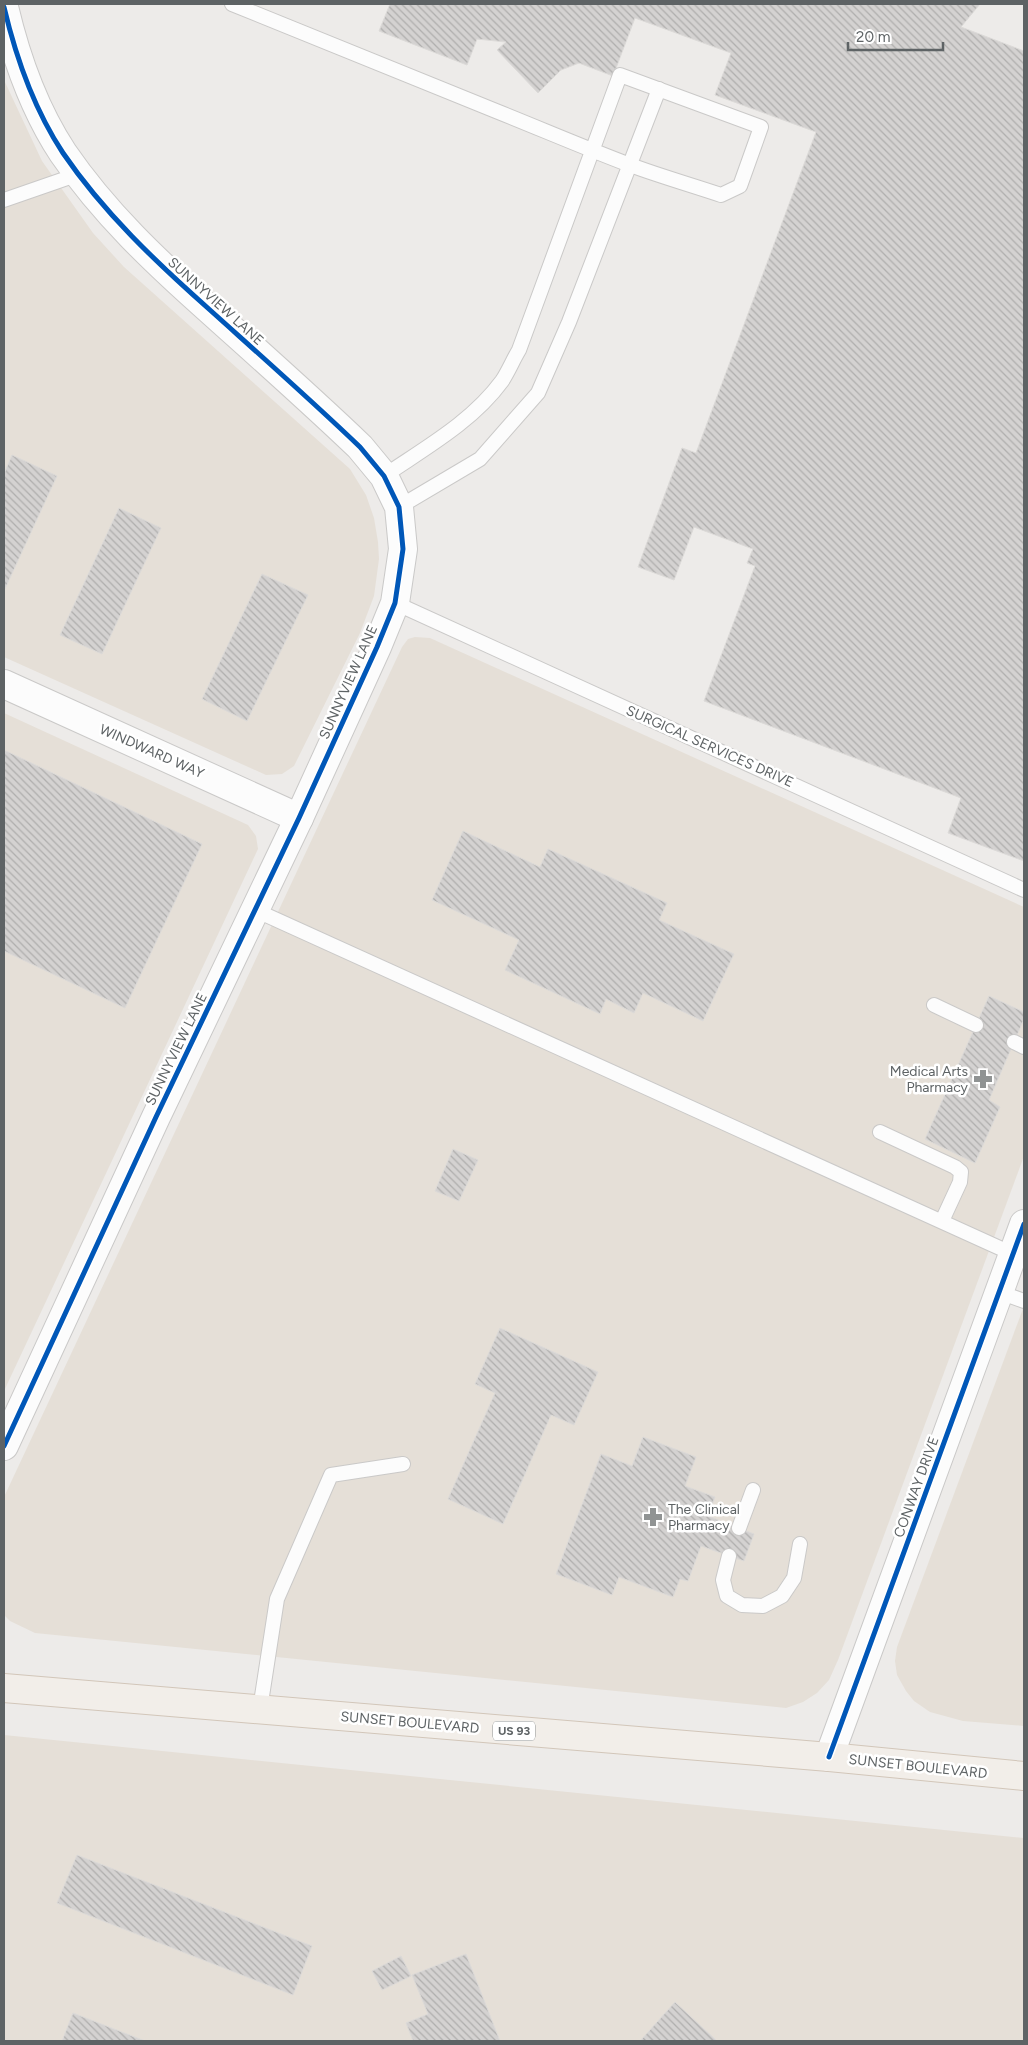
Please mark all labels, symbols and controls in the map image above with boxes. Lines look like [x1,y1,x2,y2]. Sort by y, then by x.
scale bar [848,20,943,52]
text: 20 m [856,28,890,46]
street label: SUNNYVIEW LANE [164,254,267,349]
street label: SUNNYVIEW LANE [316,622,381,742]
street label: SURGICAL SERVICES DRIVE [623,702,796,791]
street label: WINDWARD WAY [97,721,207,782]
street label: SUNNYVIEW LANE [142,990,211,1108]
place label: Medical Arts Pharmacy [890,1063,969,1096]
pharmacy icon: Medical Arts Pharmacy [972,1068,994,1090]
street label: CONWAY DRIVE [890,1434,943,1540]
place label: The Clinical Pharmacy [668,1501,740,1534]
pharmacy icon: The Clinical Pharmacy [642,1506,664,1528]
street label: SUNSET BOULEVARD [340,1708,480,1737]
road number: US 93 [493,1722,535,1740]
street label: SUNSET BOULEVARD [848,1751,988,1782]

